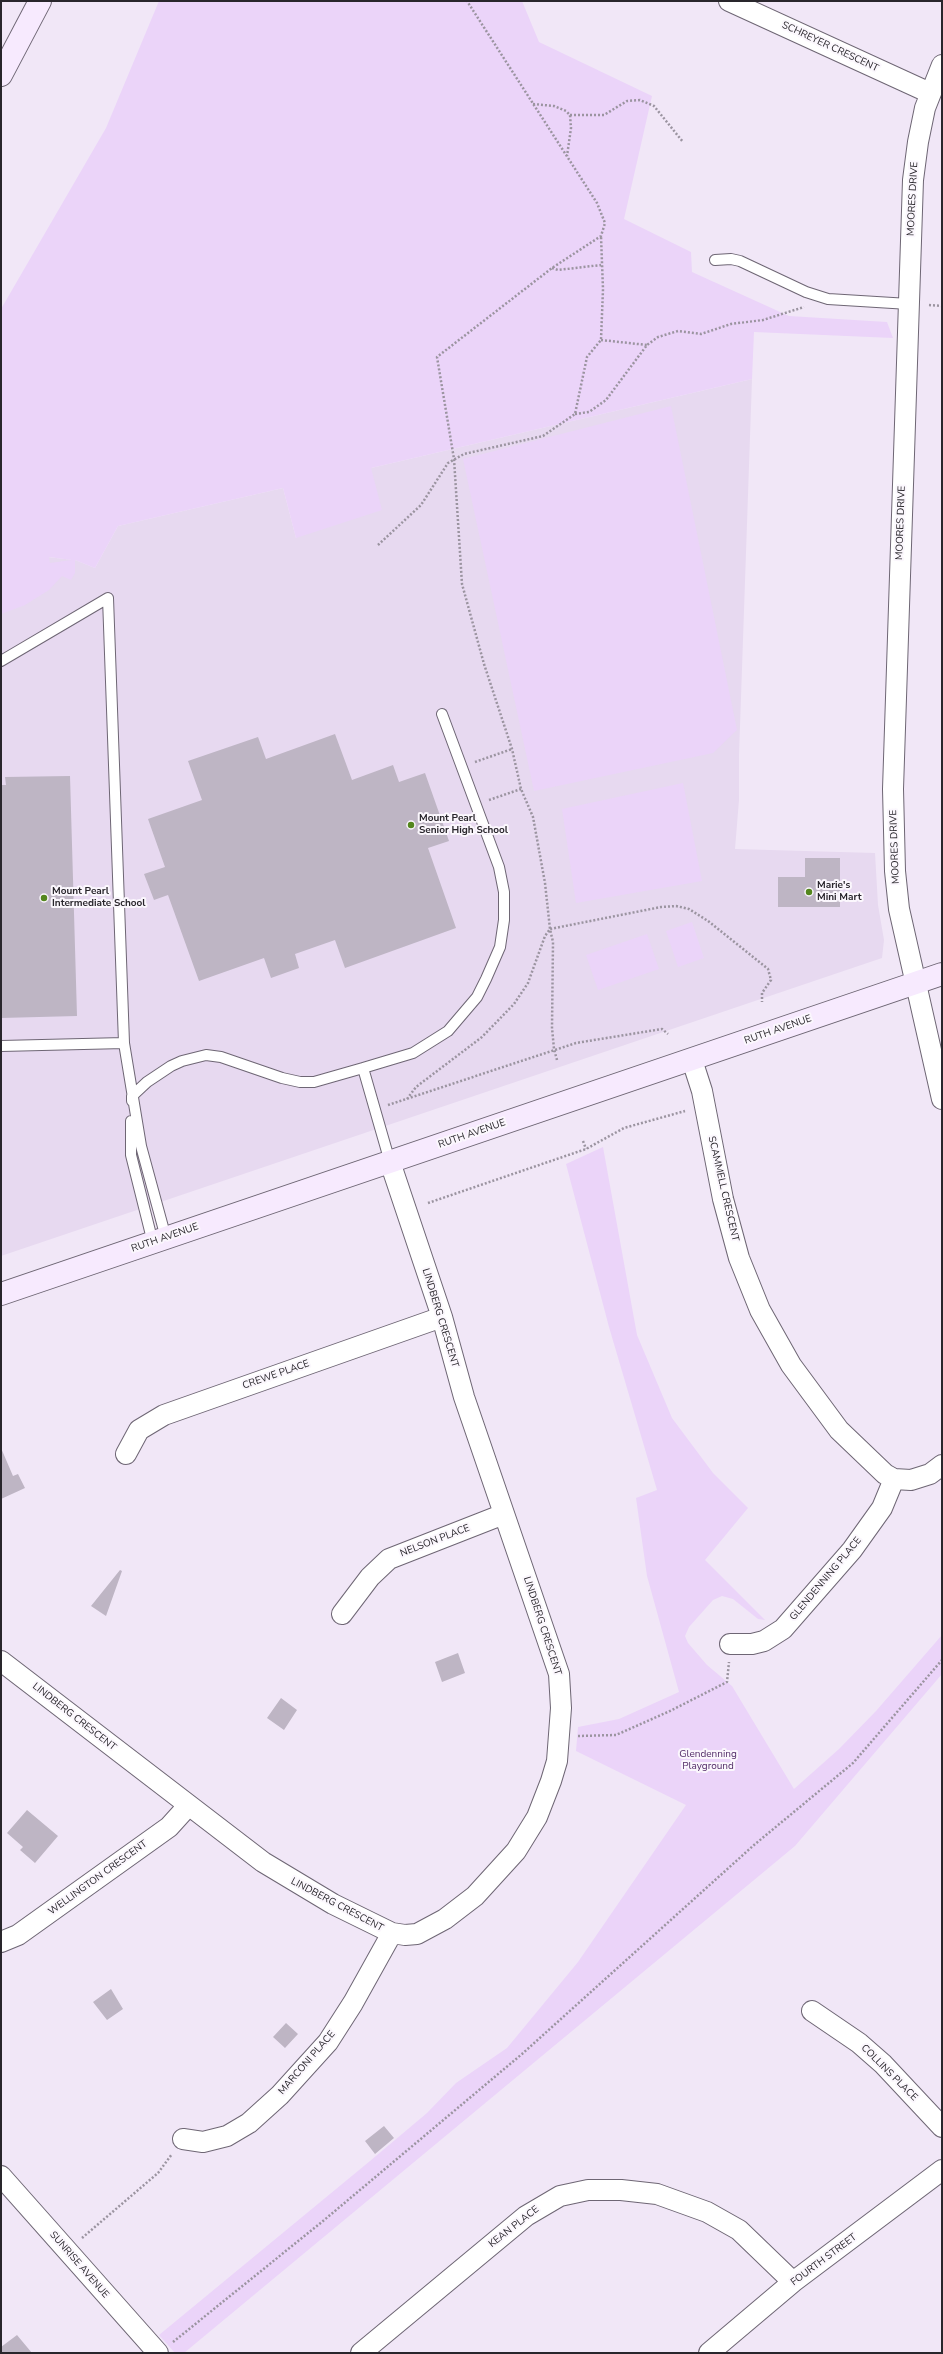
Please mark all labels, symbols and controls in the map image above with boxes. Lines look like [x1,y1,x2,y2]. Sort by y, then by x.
street label: SCHREYER CRESCENT [780,19,880,75]
street label: MOORES DRIVE [905,162,921,236]
street label: MOORES DRIVE [894,486,908,560]
street label: MOORES DRIVE [888,810,902,884]
place label: Mount Pearl Senior High School [419,813,508,836]
marker: Mount Pearl Senior High School [406,820,416,830]
place label: Marie's Mini Mart [817,880,862,904]
place label: Mount Pearl Intermediate School [52,886,145,910]
marker: Marie's Mini Mart [804,887,814,897]
marker: Mount Pearl Intermediate School [39,893,49,903]
street label: RUTH AVENUE [743,1013,813,1047]
street label: RUTH AVENUE [437,1117,507,1151]
street label: SCAMMELL CRESCENT [705,1135,741,1243]
street label: RUTH AVENUE [130,1221,200,1255]
street label: LINDBERG CRESCENT [419,1267,461,1369]
street label: CREWE PLACE [241,1358,311,1392]
street label: NELSON PLACE [399,1522,471,1560]
street label: GLENDENNING PLACE [788,1535,864,1623]
street label: LINDBERG CRESCENT [520,1575,564,1677]
street label: LINDBERG CRESCENT [30,1681,118,1753]
park label: Glendenning Playground [679,1749,737,1772]
street label: WELLINGTON CRESCENT [46,1838,150,1918]
street label: LINDBERG CRESCENT [289,1875,385,1935]
street label: MARCONI PLACE [276,2029,338,2097]
street label: COLLINS PLACE [858,2042,920,2104]
street label: KEAN PLACE [486,2204,542,2250]
street label: SUNRISE AVENUE [47,2229,111,2301]
street label: FOURTH STREET [789,2231,859,2289]

